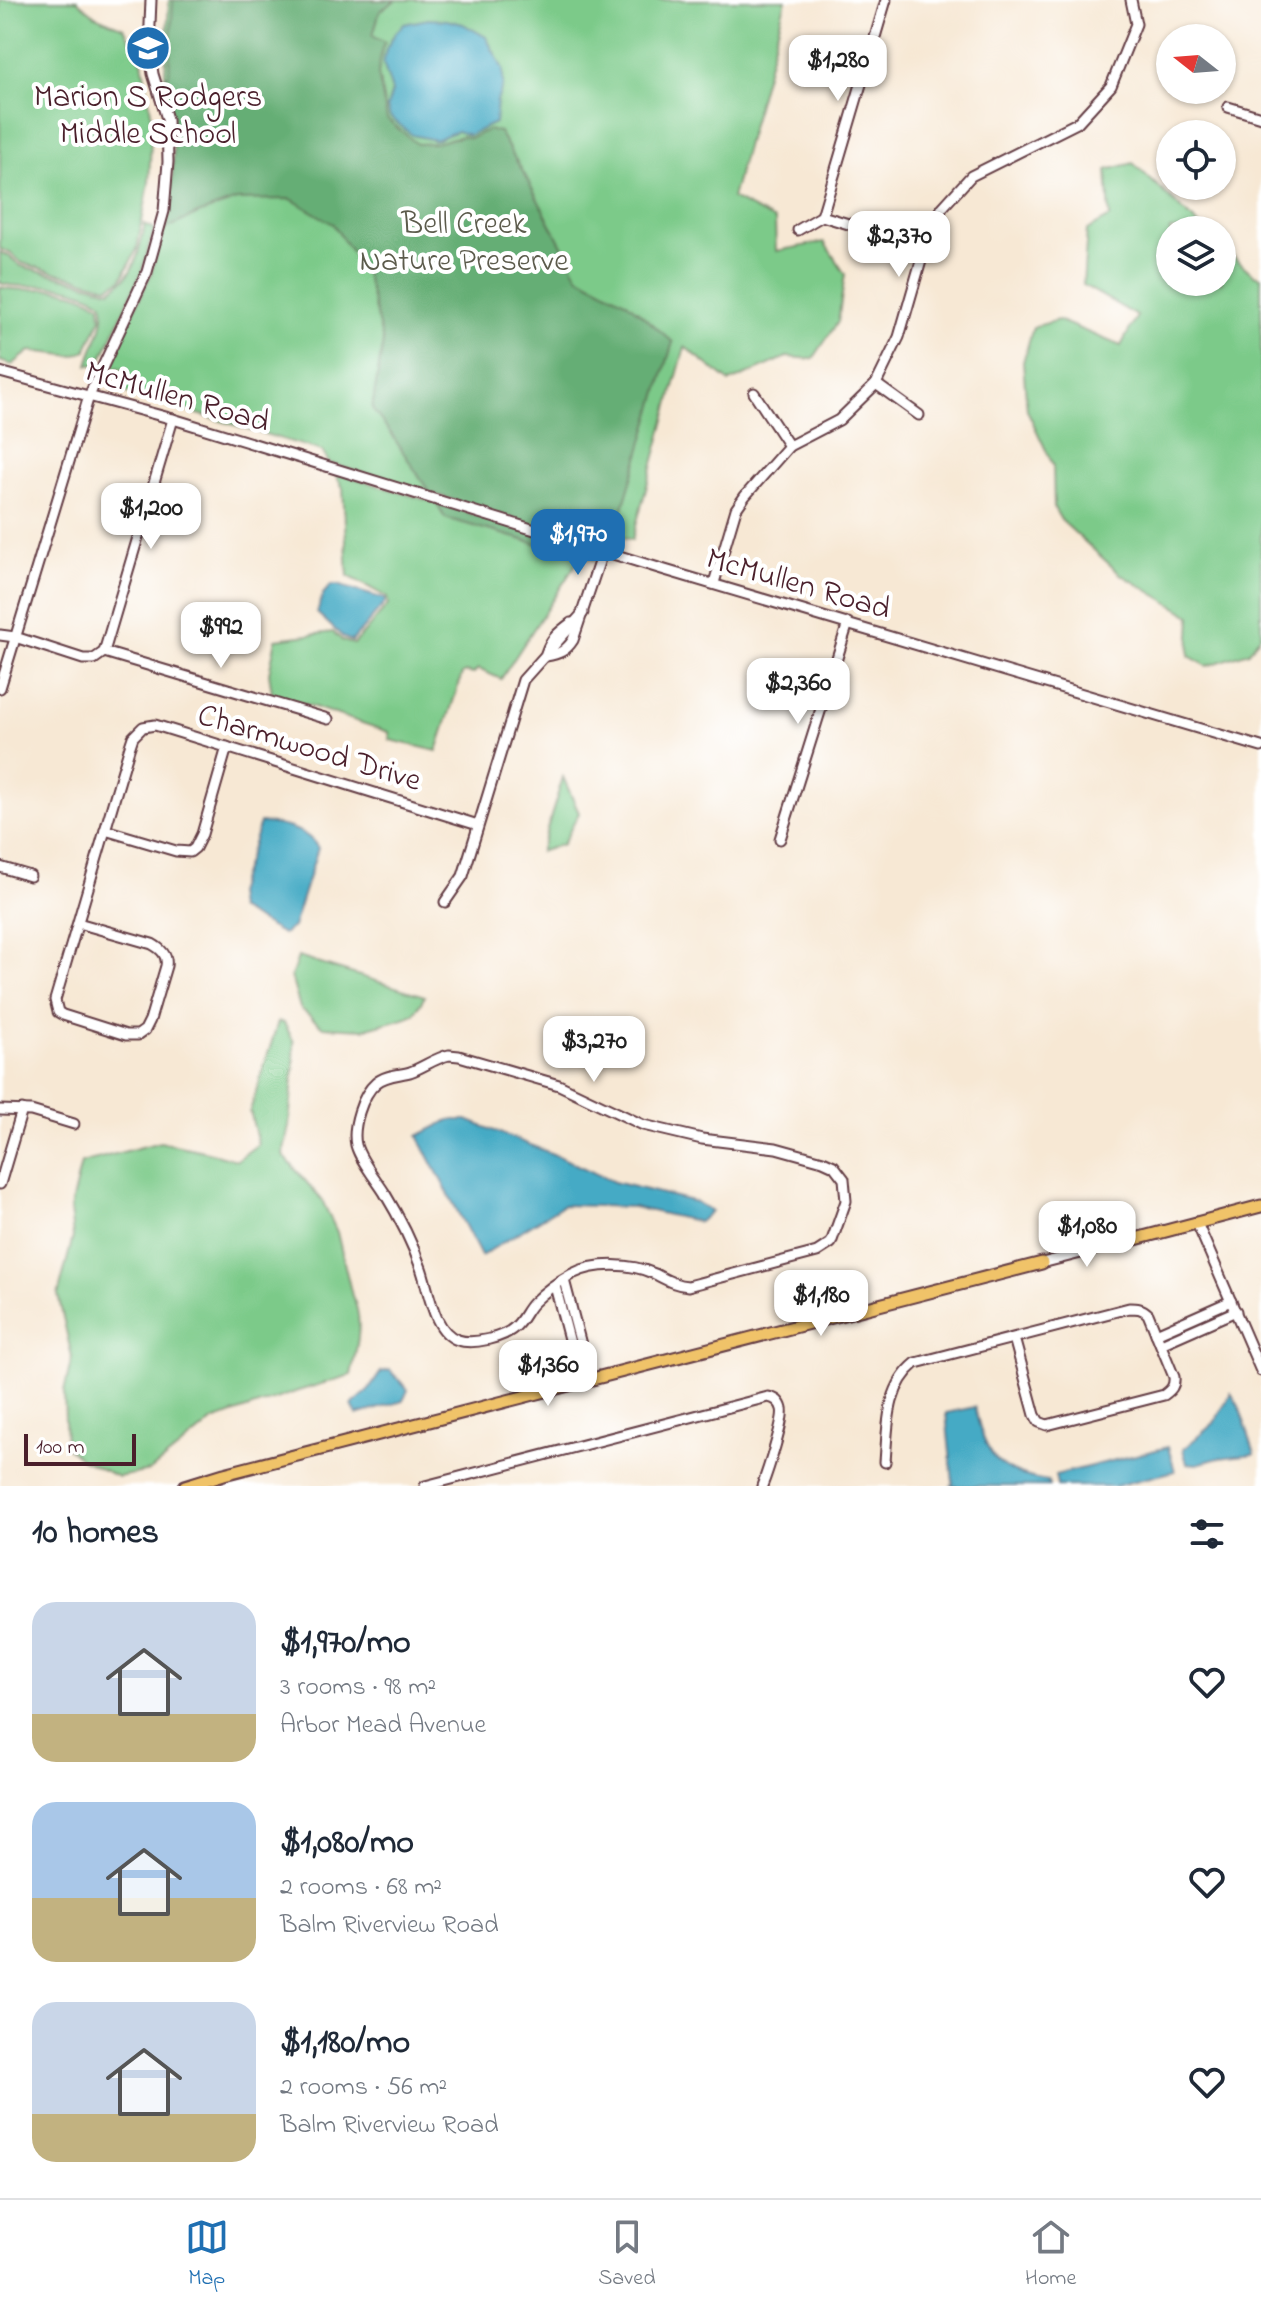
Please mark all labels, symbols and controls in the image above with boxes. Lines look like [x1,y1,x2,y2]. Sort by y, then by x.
school or university icon: Marion S Rodgers Middle School [124,24,172,72]
north arrow [1156,24,1236,104]
map controls [1156,24,1236,296]
pin: $1,280 [773,35,903,103]
text: $1,280 [807,42,869,80]
place label: Marion S Rodgers Middle School [34,75,262,159]
button: locate [1156,120,1236,200]
park label: Bell Creek Nature Preserve [359,202,569,286]
pin: $2,370 [834,211,964,279]
button: layers [1156,216,1236,296]
text: $2,370 [866,218,932,256]
street label: McMullen Road [79,350,275,447]
pin: $1,200 [86,483,216,551]
text: $1,200 [119,490,183,528]
pin: $1,970 [513,509,643,577]
text: $1,970 [549,516,607,554]
street label: McMullen Road [700,537,896,634]
pin: $992 [174,602,268,670]
text: $992 [199,609,243,647]
pin: $2,360 [733,658,863,726]
text: $2,360 [765,665,831,703]
street label: Charmwood Drive [191,693,427,806]
pin: $3,270 [529,1016,659,1084]
text: $3,270 [561,1023,627,1061]
pin: $1,080 [1022,1201,1152,1269]
text: $1,080 [1057,1208,1117,1246]
pin: $1,180 [756,1270,886,1338]
text: $1,180 [792,1277,850,1315]
pin: $1,360 [483,1340,613,1408]
text: $1,360 [517,1347,579,1385]
scale bar [24,1430,136,1466]
text: 100 m [36,1432,85,1464]
text: 10 homes [32,1509,159,1559]
icon: filters [1185,1512,1229,1556]
text: $1,970/mo [280,1619,411,1669]
icon: home [96,1634,192,1730]
icon: heart [1185,1660,1229,1704]
text: 3 rooms · 98 m² [280,1669,436,1707]
text: Arbor Mead Avenue [280,1707,486,1745]
text: $1,080/mo [280,1819,414,1869]
icon: home [96,1834,192,1930]
icon: heart [1185,1860,1229,1904]
text: 2 rooms · 68 m² [280,1869,442,1907]
text: Balm Riverview Road [280,1907,499,1945]
text: $1,180/mo [280,2019,410,2069]
icon: home [96,2034,192,2130]
icon: heart [1185,2060,1229,2104]
text: 2 rooms · 56 m² [280,2069,447,2107]
text: Balm Riverview Road [280,2107,499,2145]
tab: Map [185,2215,229,2295]
tab: Saved [598,2215,656,2295]
tab: Home [1025,2215,1076,2295]

